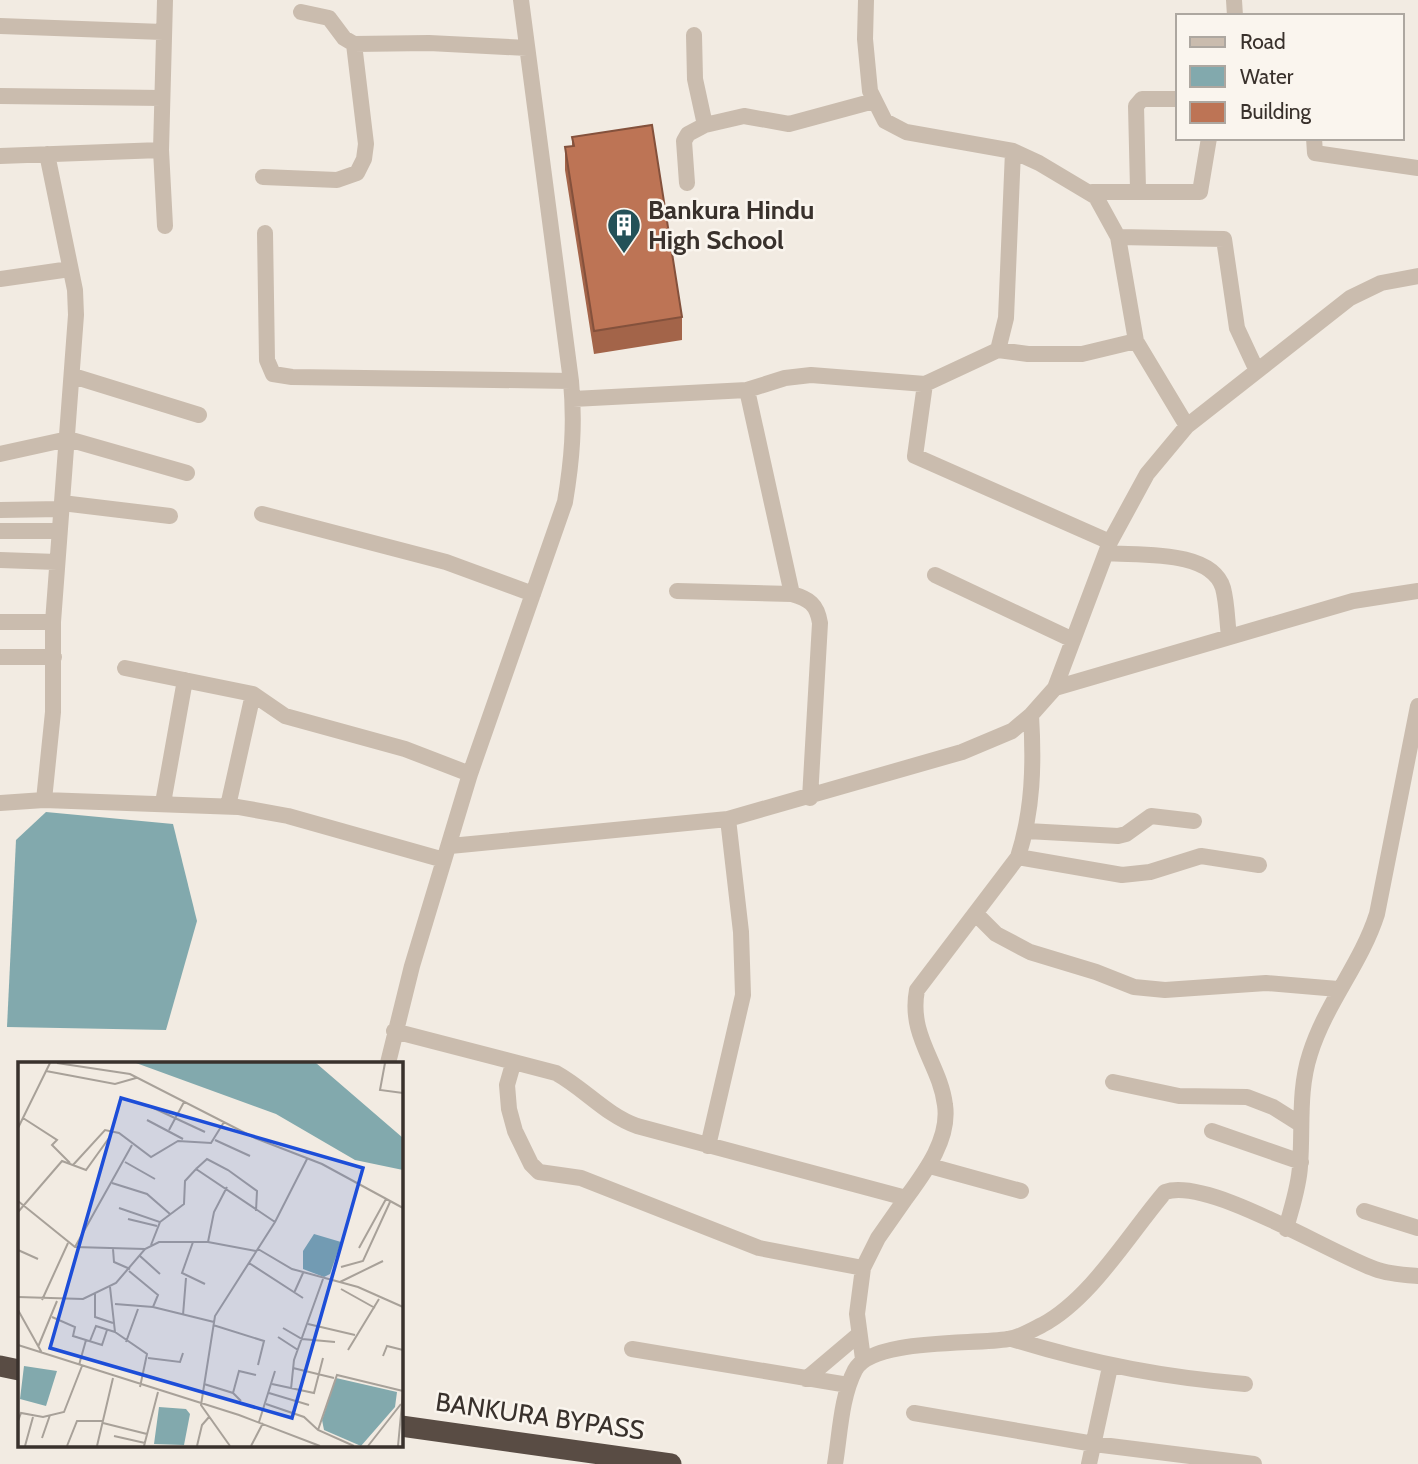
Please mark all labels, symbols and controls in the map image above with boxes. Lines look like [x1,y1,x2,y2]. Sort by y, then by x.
legend [1176,14,1404,140]
text: Road [1240,29,1286,54]
text: Water [1240,64,1294,89]
text: Building [1240,99,1312,124]
place label: Bankura Hindu High School [648,194,814,256]
building icon: Bankura Hindu High School [605,206,643,255]
inset map [18,1062,402,1446]
street label: BANKURA BYPASS [433,1385,647,1447]

